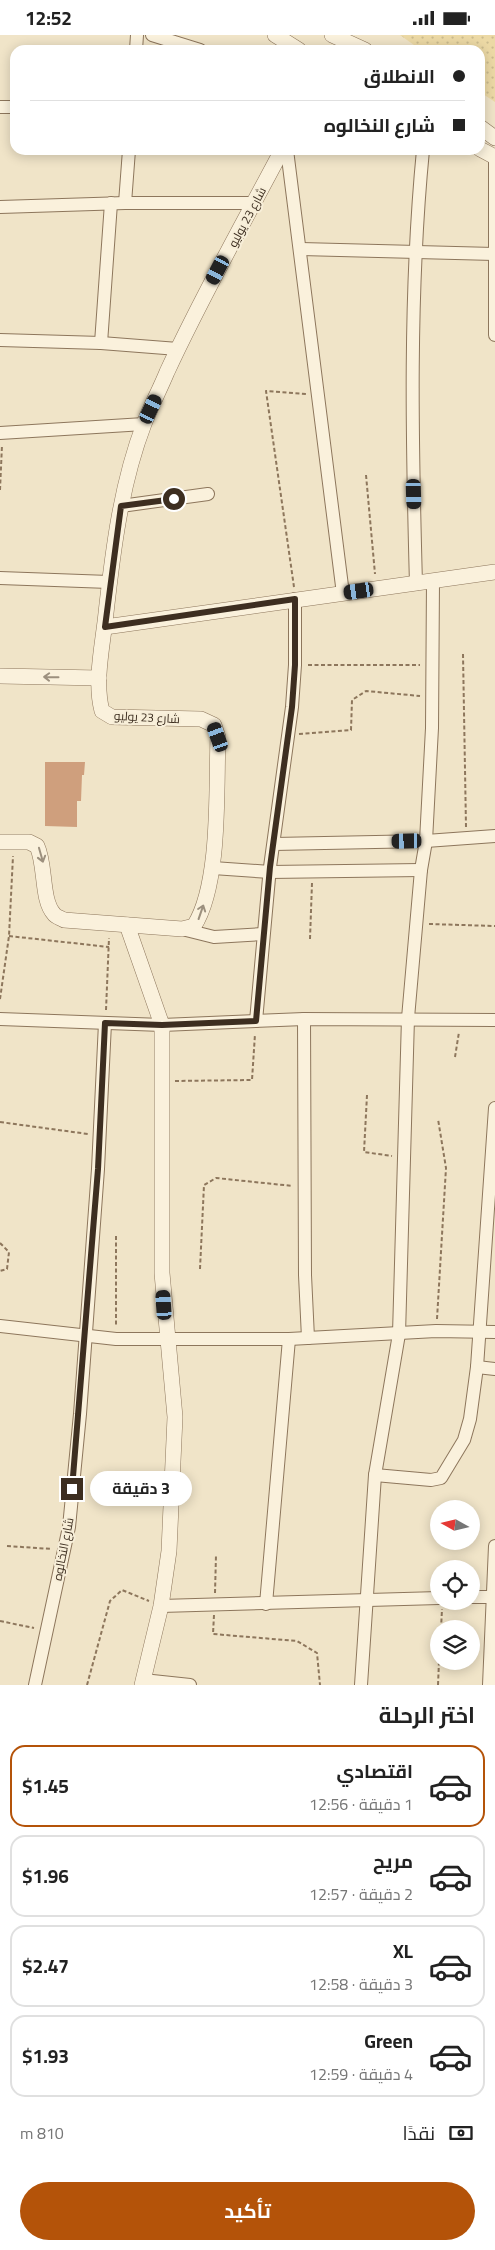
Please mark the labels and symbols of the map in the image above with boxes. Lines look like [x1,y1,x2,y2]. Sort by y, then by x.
street label: شارع 23 يوليو [221,182,273,251]
car [204,253,231,287]
car [137,392,164,426]
car [405,479,422,509]
route start [163,488,185,510]
car [343,581,374,601]
one-way arrow [43,672,59,682]
street label: شارع 23 يوليو [113,704,181,730]
car [205,720,230,754]
car [391,833,422,849]
one-way arrow [36,847,46,863]
one-way arrow [197,905,206,920]
car [155,1290,172,1320]
callout: 3 دقيقة [90,1471,192,1507]
route end [61,1478,83,1500]
north arrow [430,1500,480,1550]
street label: شارع النخالوه [46,1515,80,1583]

